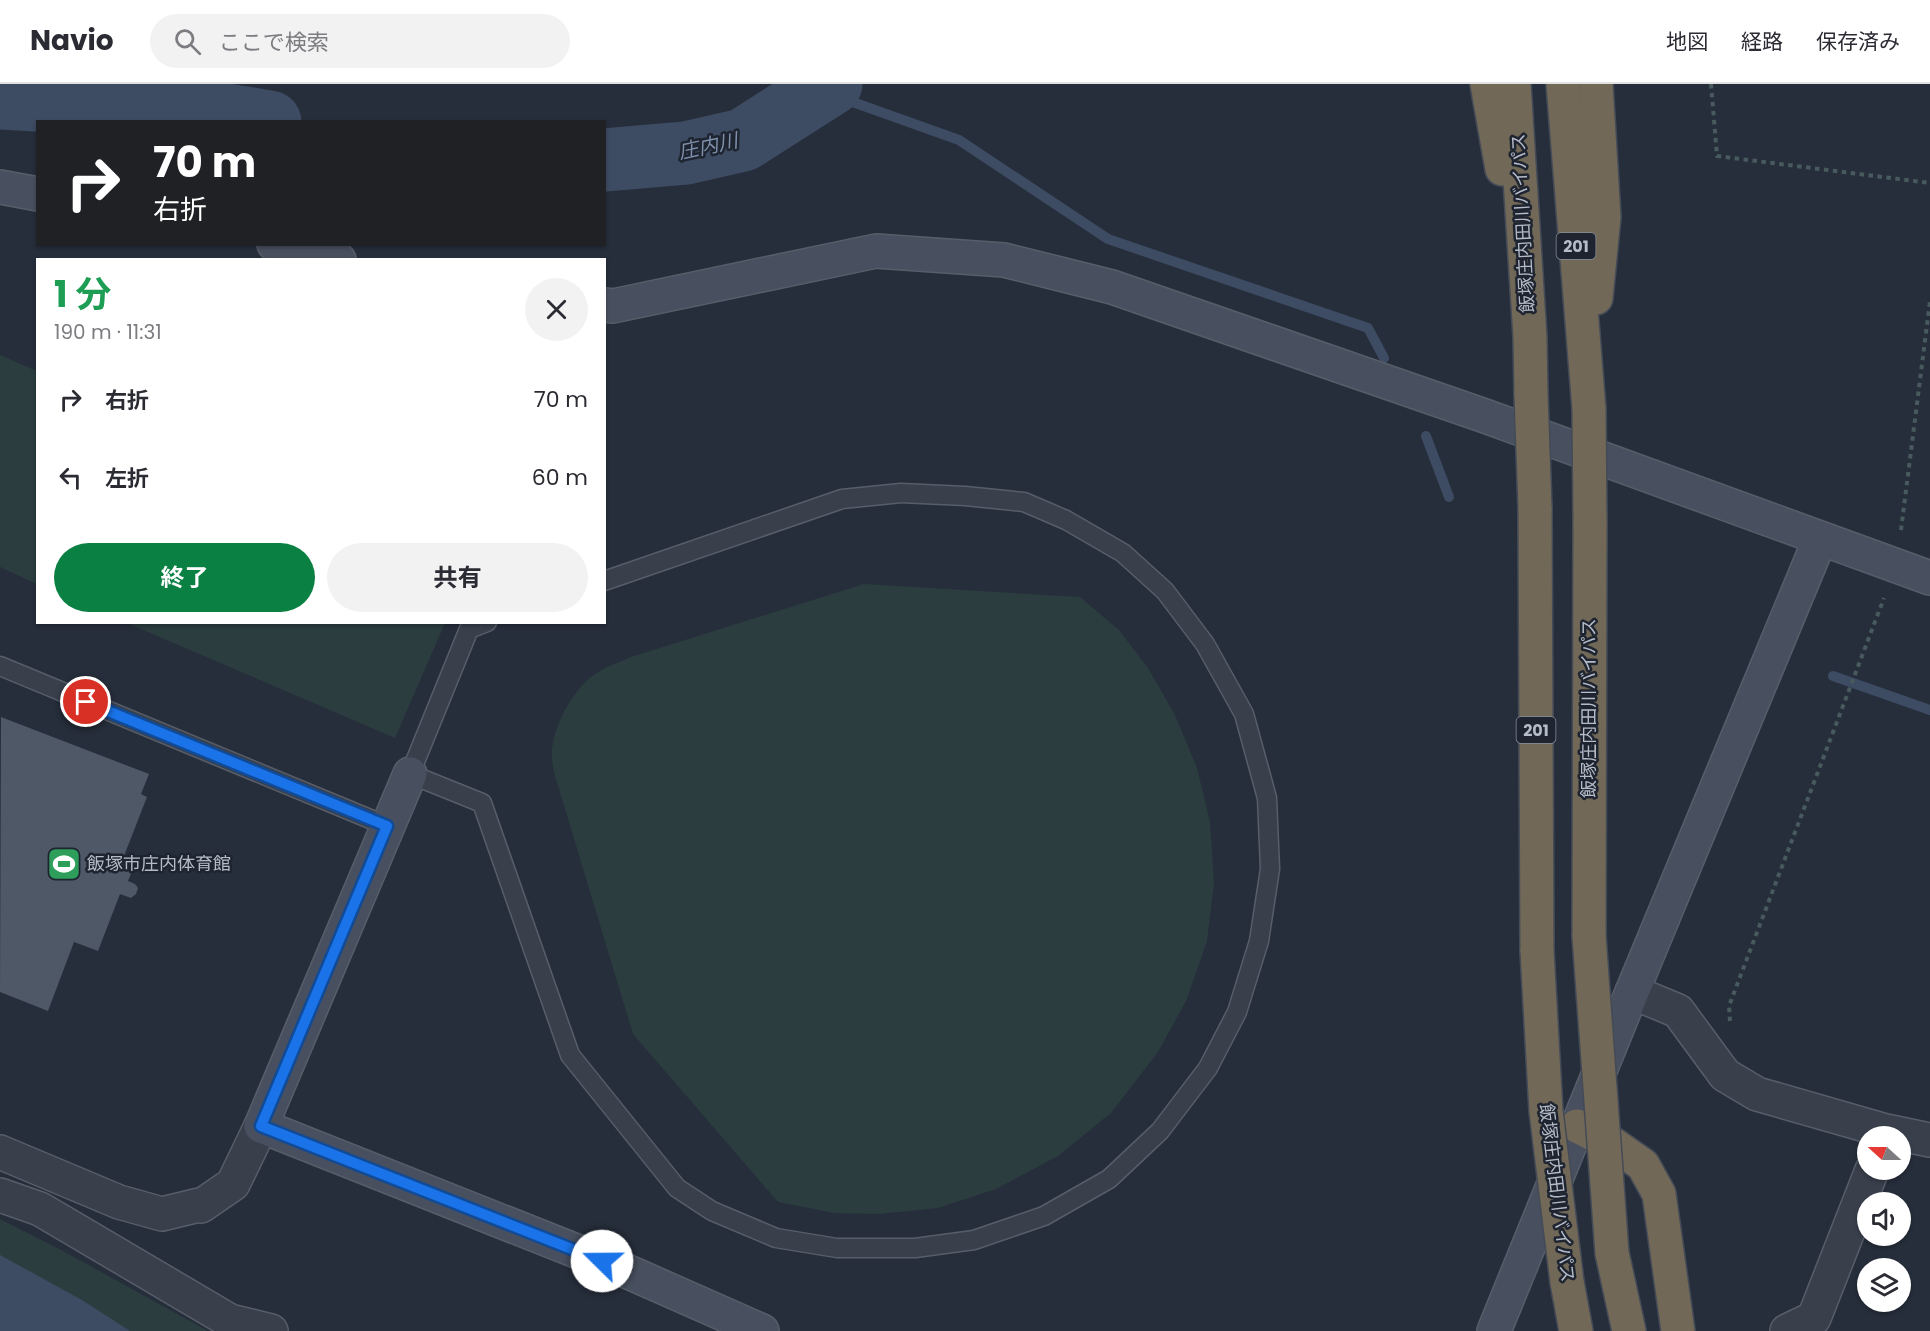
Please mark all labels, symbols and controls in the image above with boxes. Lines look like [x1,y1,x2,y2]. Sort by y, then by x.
search box [150,14,570,68]
text: Navio [30,21,114,60]
icon: search [171,25,204,58]
text: ここで検索 [219,27,329,58]
text: 地図 [1666,27,1708,56]
text: 経路 [1741,27,1783,56]
text: 保存済み [1816,27,1900,56]
water label: 庄内川 [676,126,742,166]
text: 70 m [153,133,256,192]
street label: 飯塚庄内田川バイパス [1505,133,1540,313]
icon: right [54,144,132,222]
text: 右折 [153,191,207,228]
road number: 201 [1556,233,1596,259]
text: 1 分 [54,269,111,320]
button: close [525,278,588,341]
text: 190 m · 11:31 [54,318,162,346]
icon: right [54,383,87,416]
text: 70 m [534,384,588,415]
text: 右折 [105,385,149,416]
icon: left [54,461,87,494]
text: 60 m [532,462,588,493]
text: 左折 [105,463,149,494]
button: 終了 [54,543,315,612]
button: 共有 [327,543,588,612]
street label: 飯塚庄内田川バイパス [1576,618,1601,798]
pin [60,676,111,727]
icon: arrive [69,685,102,718]
road number: 201 [1516,717,1556,743]
sports icon: 飯塚市庄内体育館 [46,846,82,882]
place label: 飯塚市庄内体育館 [87,851,231,876]
street label: 飯塚庄内田川バイパス [1534,1102,1581,1284]
north arrow [1857,1126,1911,1180]
map controls [1857,1126,1911,1312]
button: sound [1857,1192,1911,1246]
position arrow [570,1229,634,1293]
button: layers [1857,1258,1911,1312]

